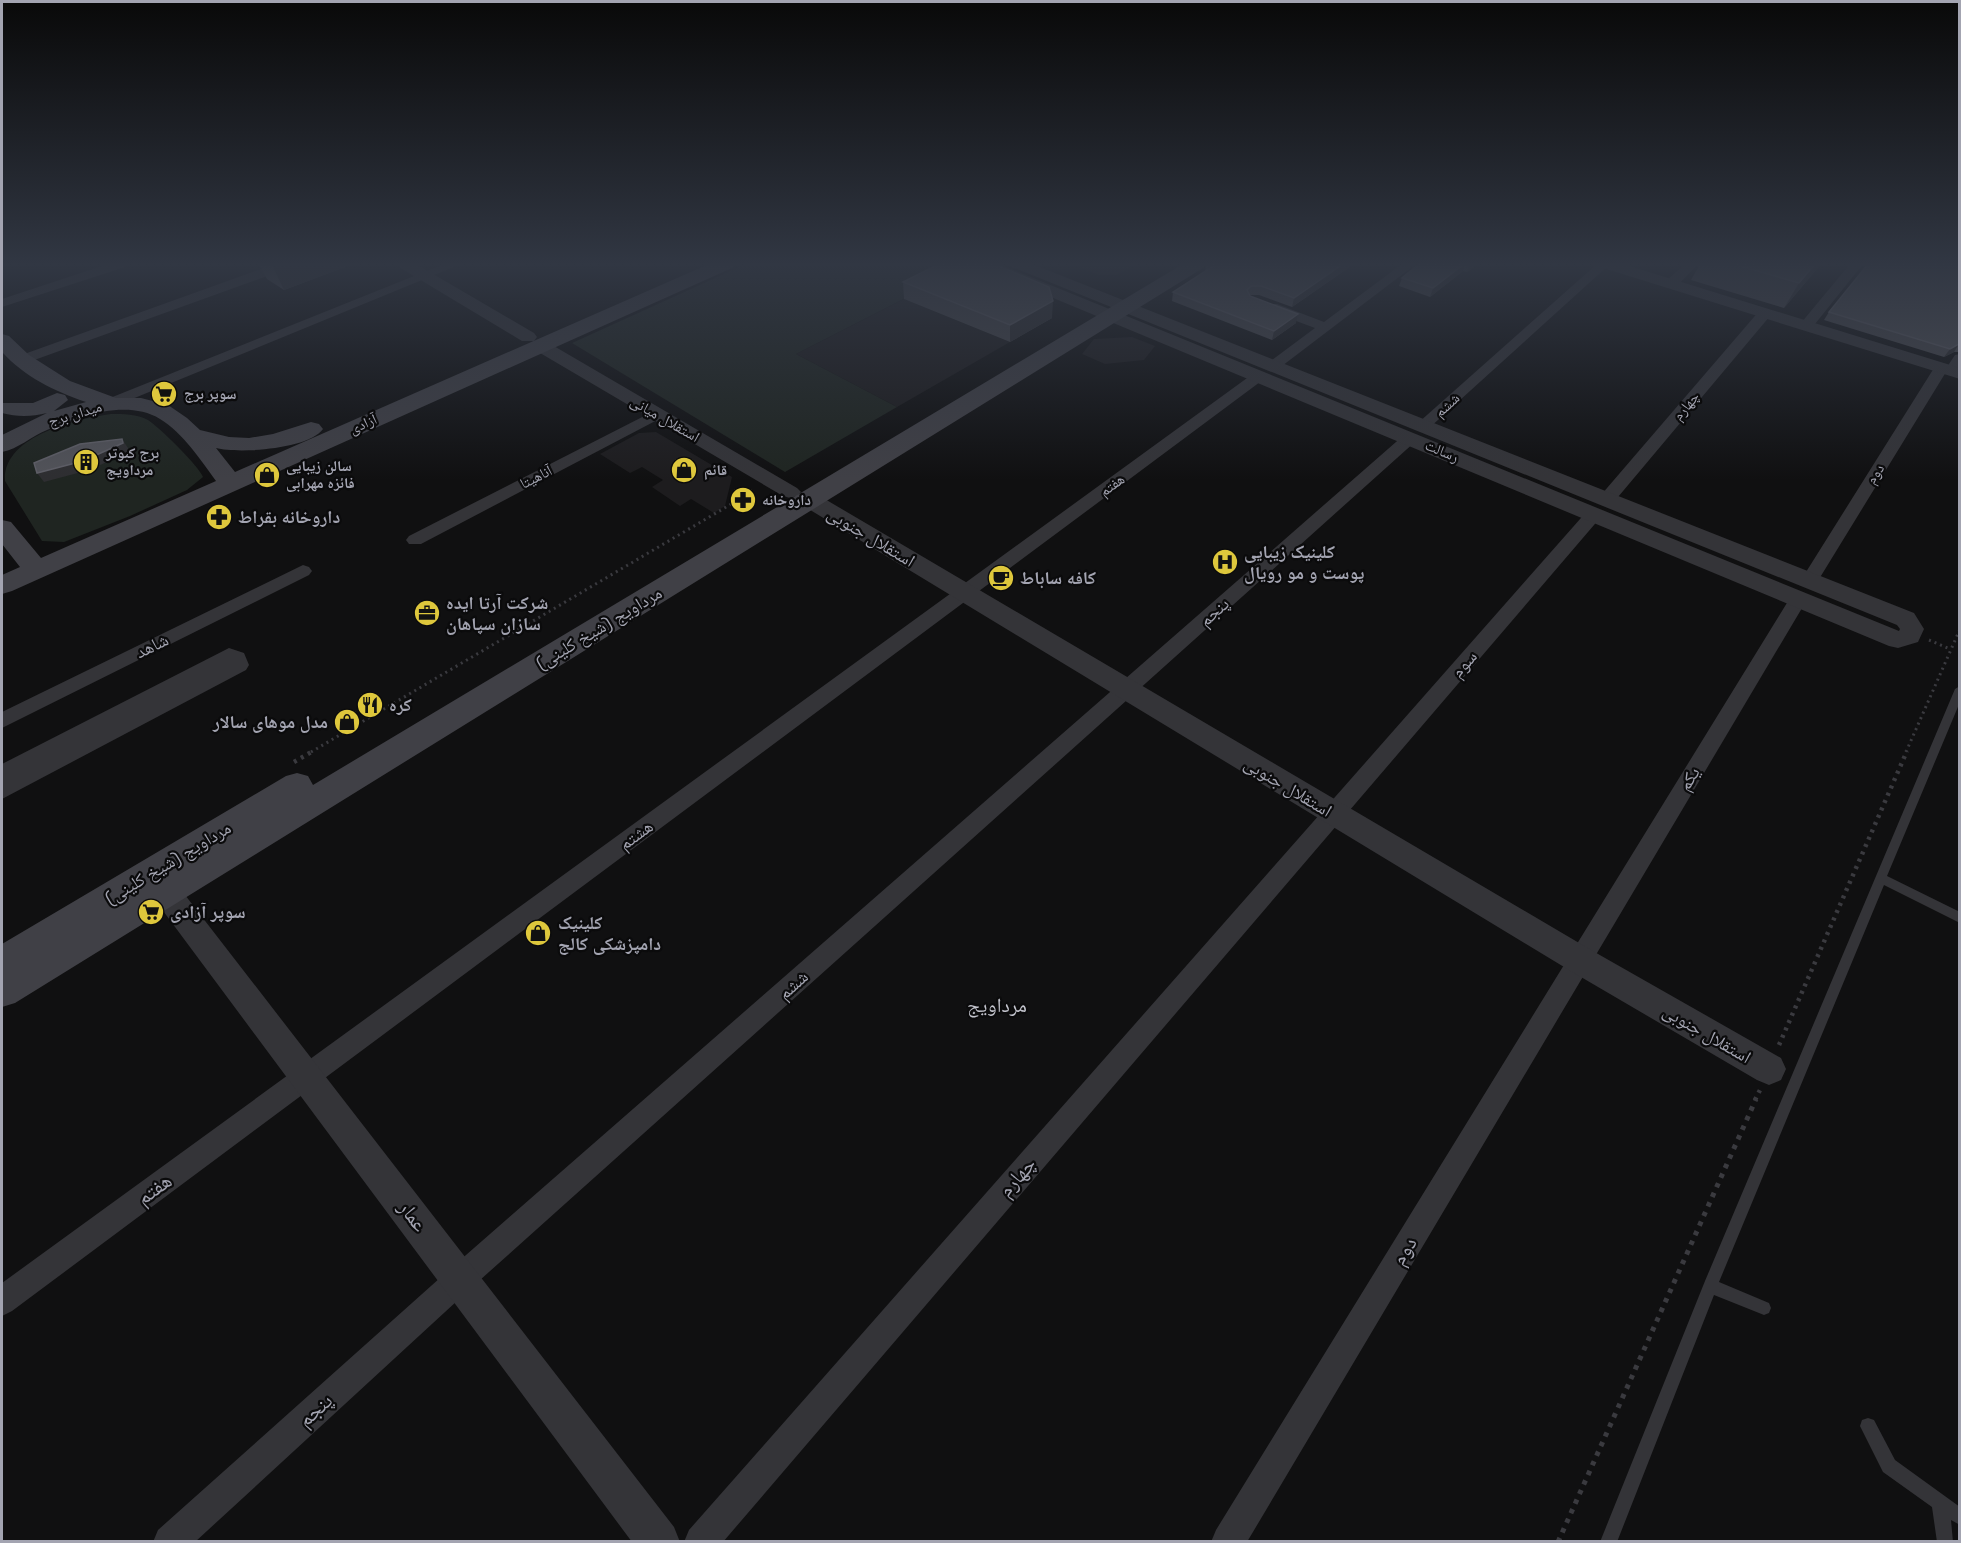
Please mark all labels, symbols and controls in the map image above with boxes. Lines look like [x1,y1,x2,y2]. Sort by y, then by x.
supermarket icon: سوپر برج [149,379,179,409]
place label: سوپر برج [184,384,237,403]
street label: چهارم [1668,387,1704,425]
street label: ششم [1430,388,1464,422]
street label: استقلال میانی [627,391,703,447]
street label: میدان برج [46,396,105,432]
street label: آزادی [346,409,381,439]
street label: رسالت [1422,435,1462,466]
place label: برج کبوتر مرداویج [105,443,159,480]
building icon: برج کبوتر مرداویج [71,447,101,477]
shop icon: قائم [669,455,699,485]
place label: سالن زیبایی فائزه مهرابی [286,456,355,492]
shop icon: سالن زیبایی فائزه مهرابی [252,460,282,490]
street label: آناهیتا [516,460,556,493]
place label: قائم [704,460,727,480]
street label: دوم [1861,460,1889,488]
street label: هفتم [1095,469,1129,501]
pharmacy icon: داروخانه [728,485,758,515]
place label: داروخانه [762,490,811,509]
street label: استقلال جنوبی [823,501,919,572]
pharmacy icon: داروخانه بقراط [204,502,234,532]
place label: داروخانه بقراط [238,505,340,528]
place label: کلینیک زیبایی پوست و مو رویال [1244,540,1364,584]
hospital icon: کلینیک زیبایی پوست و مو رویال [1210,547,1240,577]
cafe icon: کافه ساباط [986,563,1016,593]
place label: کافه ساباط [1020,566,1096,589]
street label: مرداویج (شیخ کلینی) [532,581,666,675]
place label: شرکت آرتا ایده سازان سپاهان [446,591,548,635]
street label: پنجم [1194,592,1234,632]
office icon: شرکت آرتا ایده سازان سپاهان [412,598,442,628]
street label: شاهد [131,628,172,663]
street label: سوم [1445,645,1483,683]
restaurant icon: کره [355,690,385,720]
place label: کره [389,693,412,716]
shop icon: مدل موهای سالار [332,707,362,737]
place label: مدل موهای سالار [212,710,328,733]
street label: استقلال جنوبی [1240,751,1336,822]
street label: یکم [1673,763,1705,795]
street label: هشتم [614,814,658,856]
street label: مرداویج (شیخ کلینی) [101,816,235,910]
supermarket icon: سوپر آزادی [136,897,166,927]
place label: سوپر آزادی [170,900,246,923]
place label: کلینیک دامپزشکی کالج [558,911,661,956]
shop icon: کلینیک دامپزشکی کالج [523,918,553,948]
street label: ششم [773,965,813,1005]
district label: مرداویج [967,992,1027,1018]
street label: استقلال جنوبی [1659,999,1756,1068]
street label: چهارم [992,1151,1042,1203]
street label: هفتم [131,1167,177,1211]
street label: عمار [392,1194,434,1237]
street label: دوم [1385,1231,1423,1271]
street label: پنجم [291,1387,339,1433]

